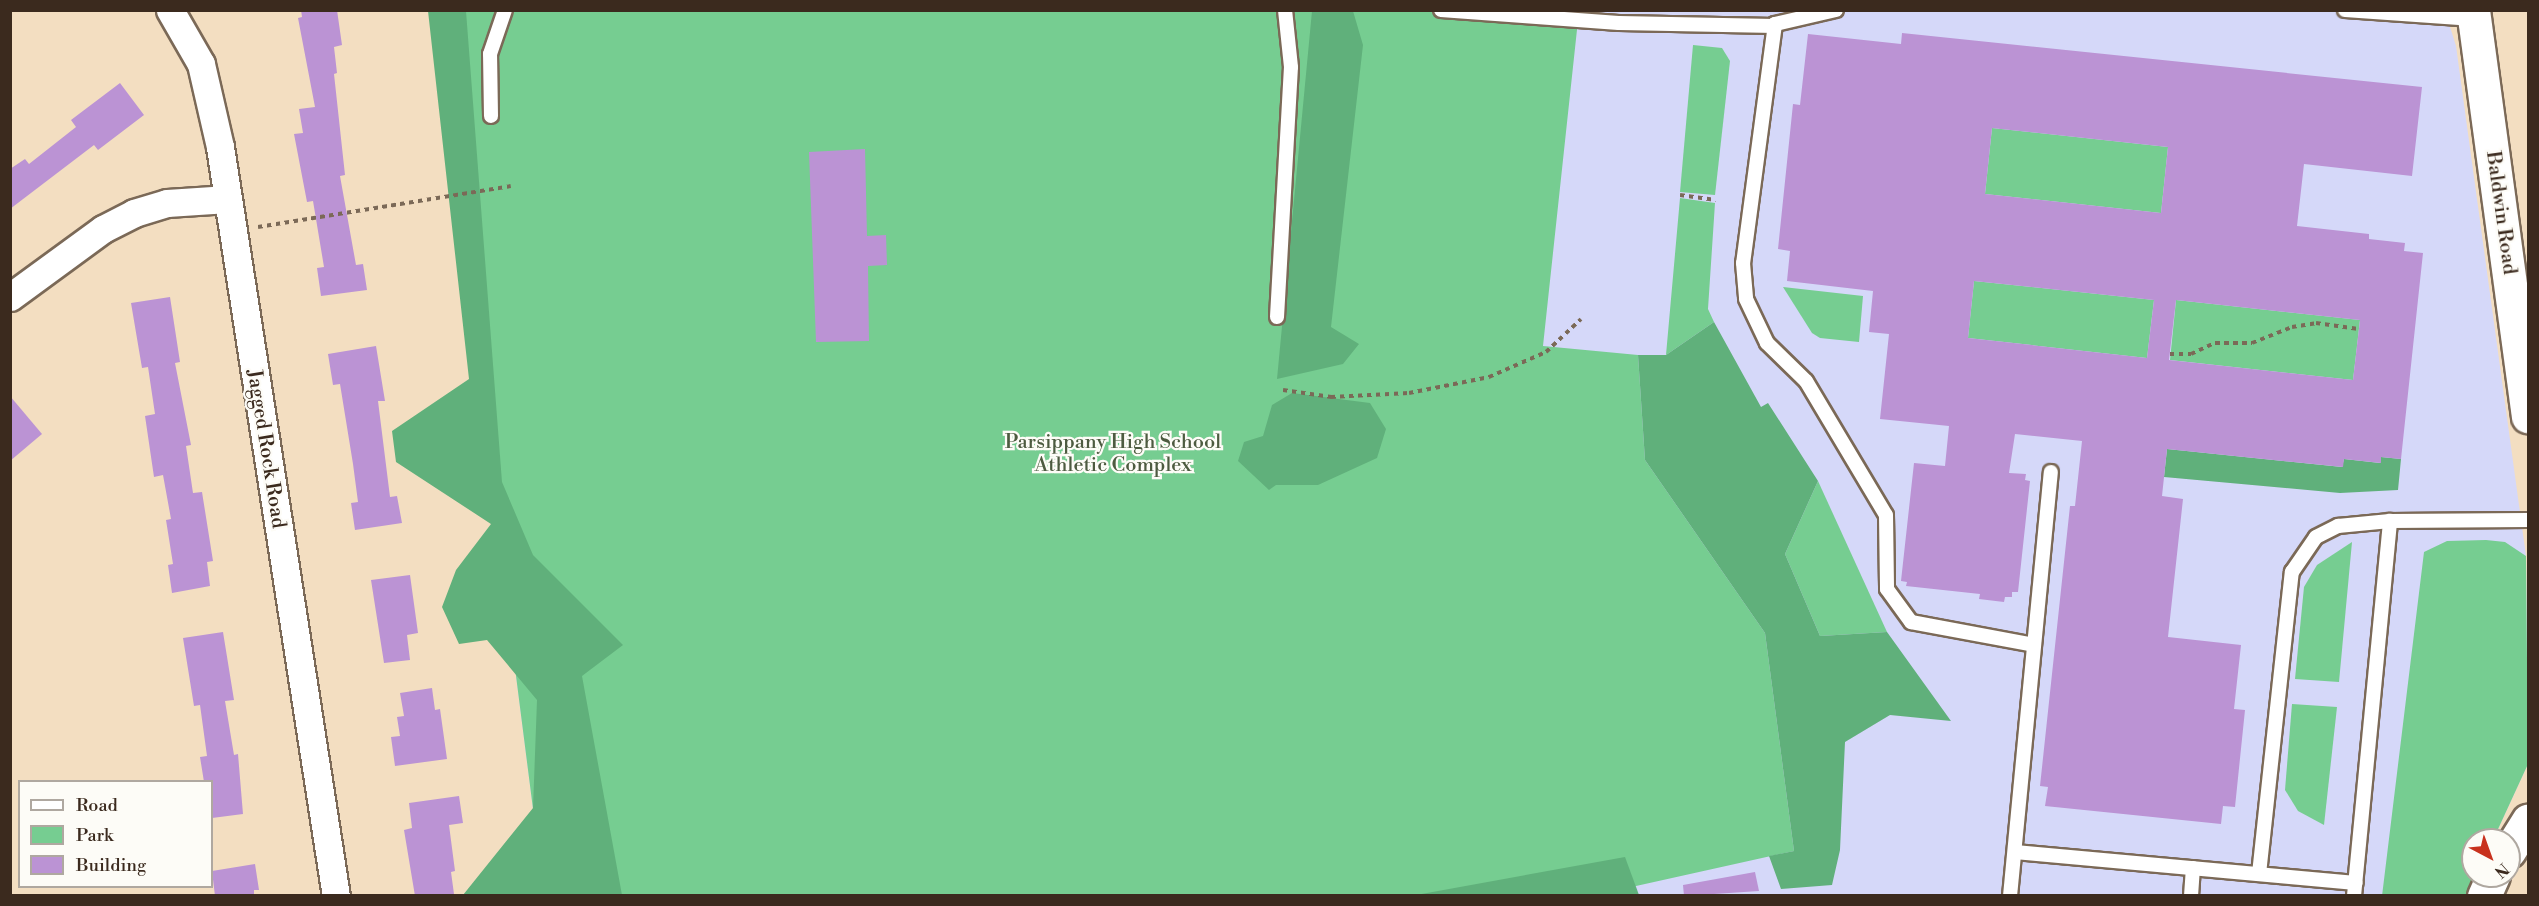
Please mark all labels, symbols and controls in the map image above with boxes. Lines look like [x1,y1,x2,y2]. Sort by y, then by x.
street label: Baldwin Road [2480,150,2522,276]
street label: Jagged Rock Road [242,368,290,530]
park label: Parsippany High School Athletic Complex [1005,430,1221,477]
legend [18,780,213,888]
text: Road [76,794,118,817]
text: Park [76,824,113,847]
north arrow [2461,828,2521,888]
text: Building [76,854,146,877]
text: N [2490,858,2513,882]

